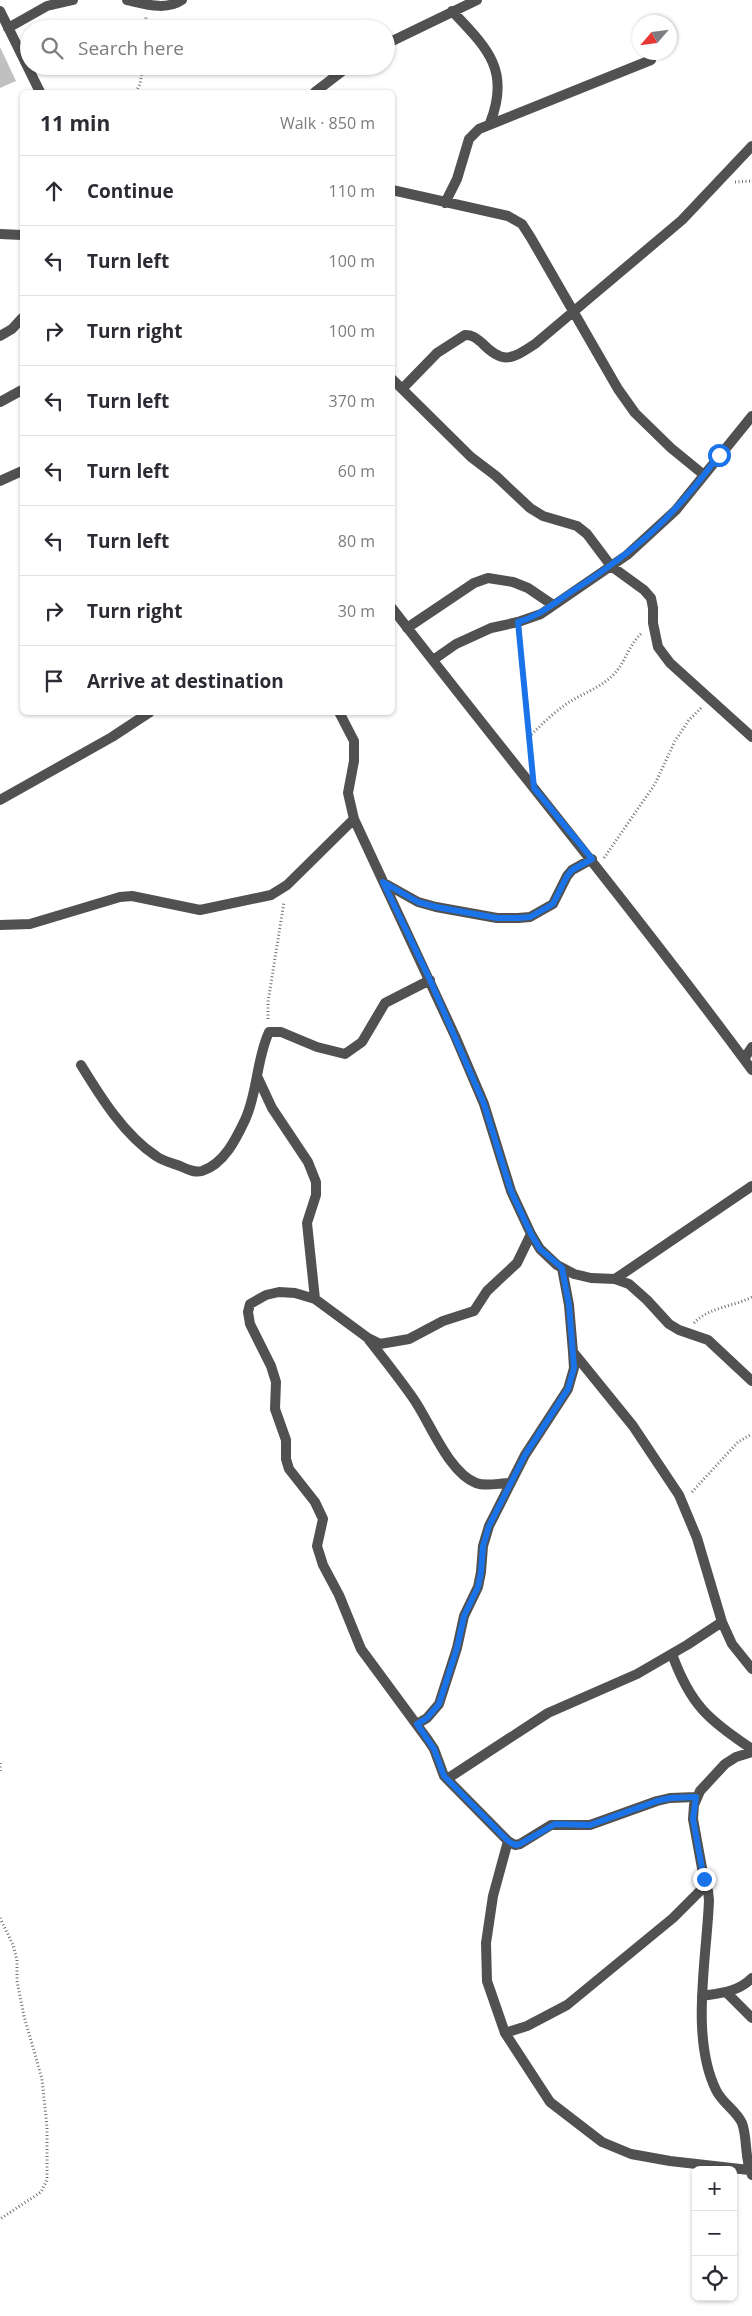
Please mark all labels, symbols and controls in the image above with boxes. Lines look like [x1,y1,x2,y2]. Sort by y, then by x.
north arrow [632,15,677,60]
search box [20,20,395,75]
icon: search [38,34,66,62]
text: Search here [78,35,184,61]
text: 11 min [40,109,110,137]
text: Walk · 850 m [280,112,375,134]
icon: ahead [40,177,68,205]
text: Continue [87,178,174,204]
text: 110 m [329,180,375,202]
icon: left [40,247,68,275]
text: Turn left [87,248,169,274]
text: 100 m [329,250,375,272]
icon: right [40,317,68,345]
text: Turn right [87,318,182,344]
text: 100 m [329,320,375,342]
icon: left [40,387,68,415]
text: Turn left [87,388,169,414]
text: 370 m [329,390,375,412]
route start [708,444,731,467]
icon: left [40,457,68,485]
text: Turn left [87,458,169,484]
text: 60 m [338,460,375,482]
icon: left [40,527,68,555]
text: Turn left [87,528,169,554]
text: 80 m [338,530,375,552]
icon: right [40,597,68,625]
text: Turn right [87,598,182,624]
text: 30 m [338,600,375,622]
icon: arrive [40,667,68,695]
text: Arrive at destination [87,668,284,694]
route end [693,1868,716,1891]
map controls [692,2166,737,2301]
button: + [692,2166,737,2211]
button: − [692,2211,737,2256]
button: locate [692,2256,737,2301]

